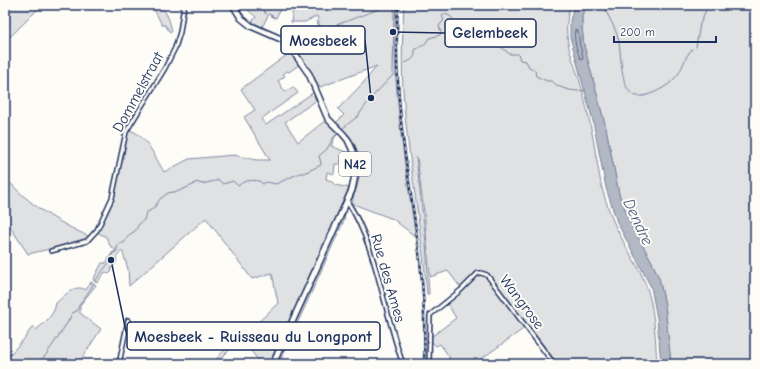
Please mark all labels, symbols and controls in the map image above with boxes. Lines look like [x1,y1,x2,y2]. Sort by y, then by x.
scale bar [614,18,716,44]
callout: Gelembeek [445,19,536,47]
text: Gelembeek [452,24,528,42]
text: 200 m [620,25,655,39]
callout: Moesbeek [281,26,365,54]
text: Moesbeek [289,32,357,50]
street label: Dommelstraat [109,48,168,135]
road number: N42 [339,152,371,176]
water label: Dendre [619,196,657,248]
street label: Rue des Ames [367,232,409,324]
street label: Wangrose [496,271,548,333]
callout: Moesbeek - Ruisseau du Longpont [127,322,380,350]
text: Moesbeek - Ruisseau du Longpont [134,328,373,346]

